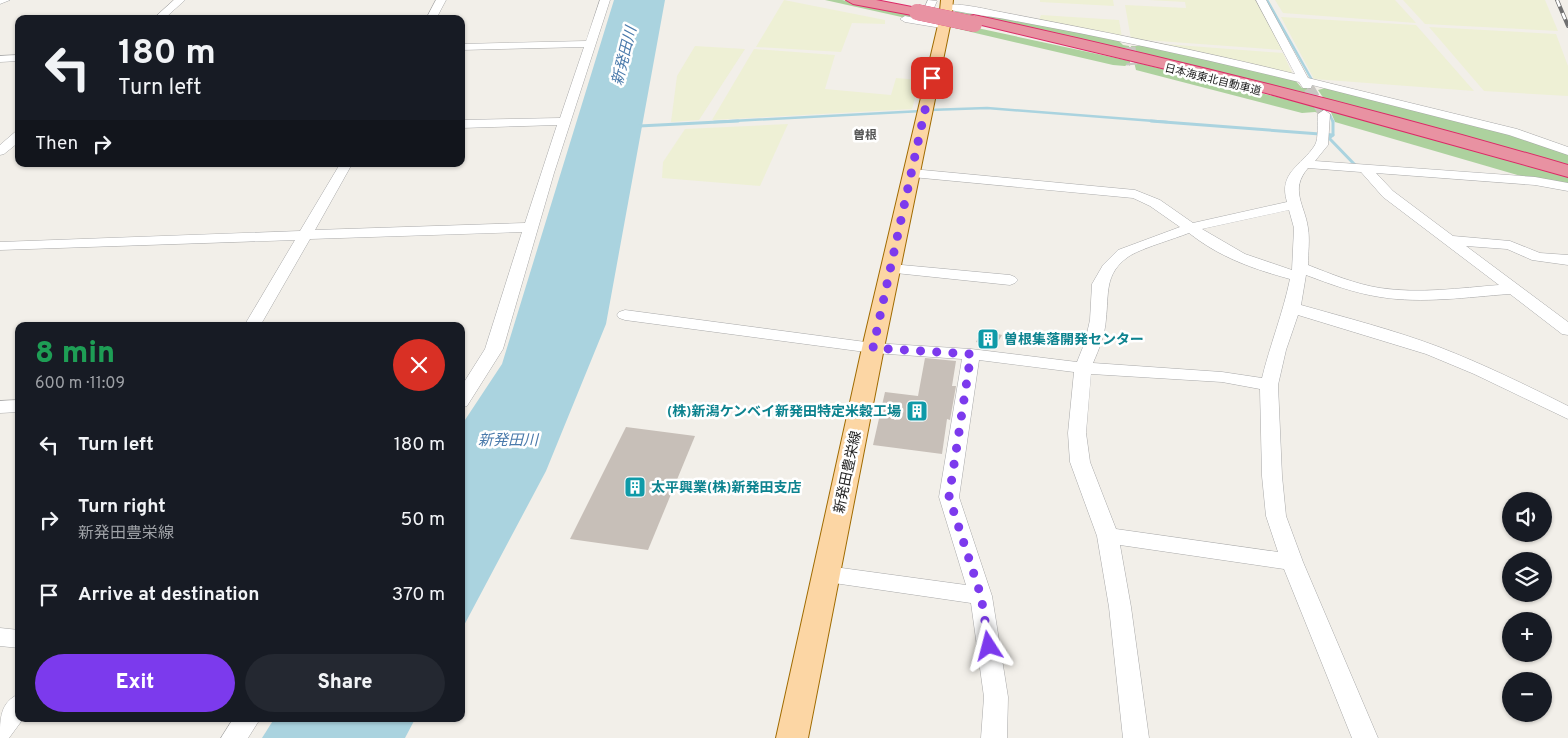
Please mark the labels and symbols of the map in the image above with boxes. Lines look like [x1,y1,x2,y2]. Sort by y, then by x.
water label: 新発田川 [609,23,642,88]
pin [911,57,953,99]
street label: 日本海東北自動車道 [1163,61,1262,99]
district label: 曽根 [853,128,877,144]
building icon: 曽根集落開発センター [976,327,1000,351]
place label: 曽根集落開発センター [1004,331,1144,349]
building icon: (株)新潟ケンベイ新発田特定米穀工場 [905,399,929,423]
place label: (株)新潟ケンベイ新発田特定米穀工場 [667,404,901,421]
street label: 新発田豊栄線 [831,429,866,515]
water label: 新発田川 [478,432,540,451]
building icon: 太平興業(株)新発田支店 [623,475,647,499]
place label: 太平興業(株)新発田支店 [651,480,801,497]
position arrow [962,619,1014,671]

